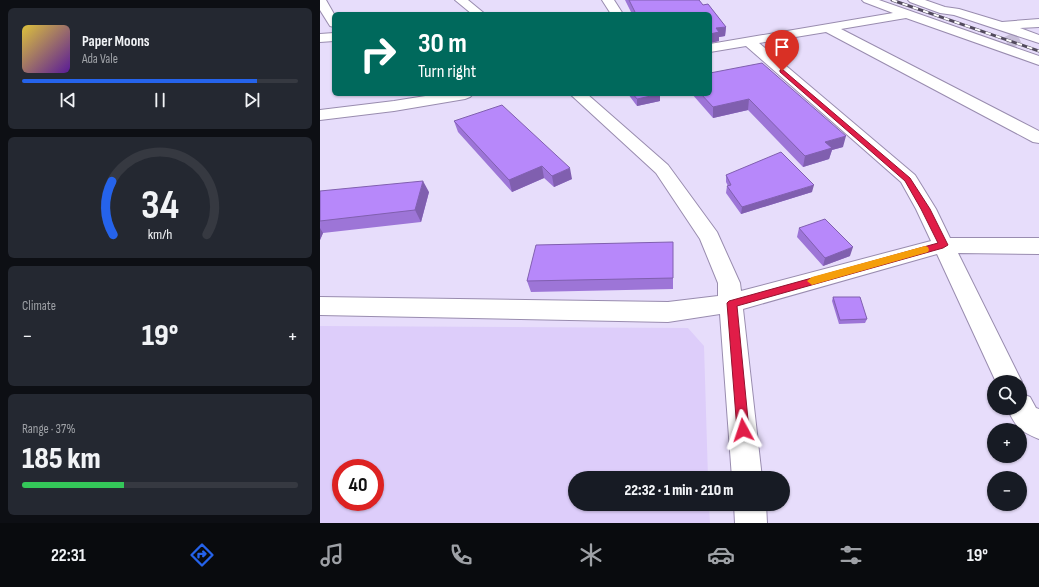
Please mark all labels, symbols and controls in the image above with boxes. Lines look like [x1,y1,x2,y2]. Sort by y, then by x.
text: 30 m [418,27,467,60]
icon: right [352,28,404,80]
pin [765,30,799,71]
text: Paper Moons [82,32,150,51]
icon: arrive [771,36,793,58]
text: Ada Vale [82,51,118,67]
text: Turn right [418,61,476,82]
icon: previous [57,89,79,111]
icon: pause [149,89,171,111]
icon: next [241,89,263,111]
text: 34 [141,181,179,230]
text: km/h [148,226,172,243]
text: Climate [22,298,56,314]
text: 19° [142,318,178,354]
text: − [22,323,33,350]
text: + [287,323,298,350]
map controls [987,375,1027,511]
button: search [987,375,1027,415]
position arrow [722,409,764,451]
text: Range · 37% [22,421,76,437]
button: + [987,423,1027,463]
text: 185 km [22,441,101,477]
speed limit sign: 40 [332,459,384,511]
button: − [987,471,1027,511]
text: 22:32 · 1 min · 210 m [625,481,733,500]
icon: directions [188,541,216,569]
icon: music [318,541,346,569]
icon: phone [447,541,475,569]
icon: climate [577,541,605,569]
icon: car [707,541,735,569]
icon: filters [837,541,865,569]
text: 22:31 [51,545,86,566]
text: 19° [967,545,988,566]

